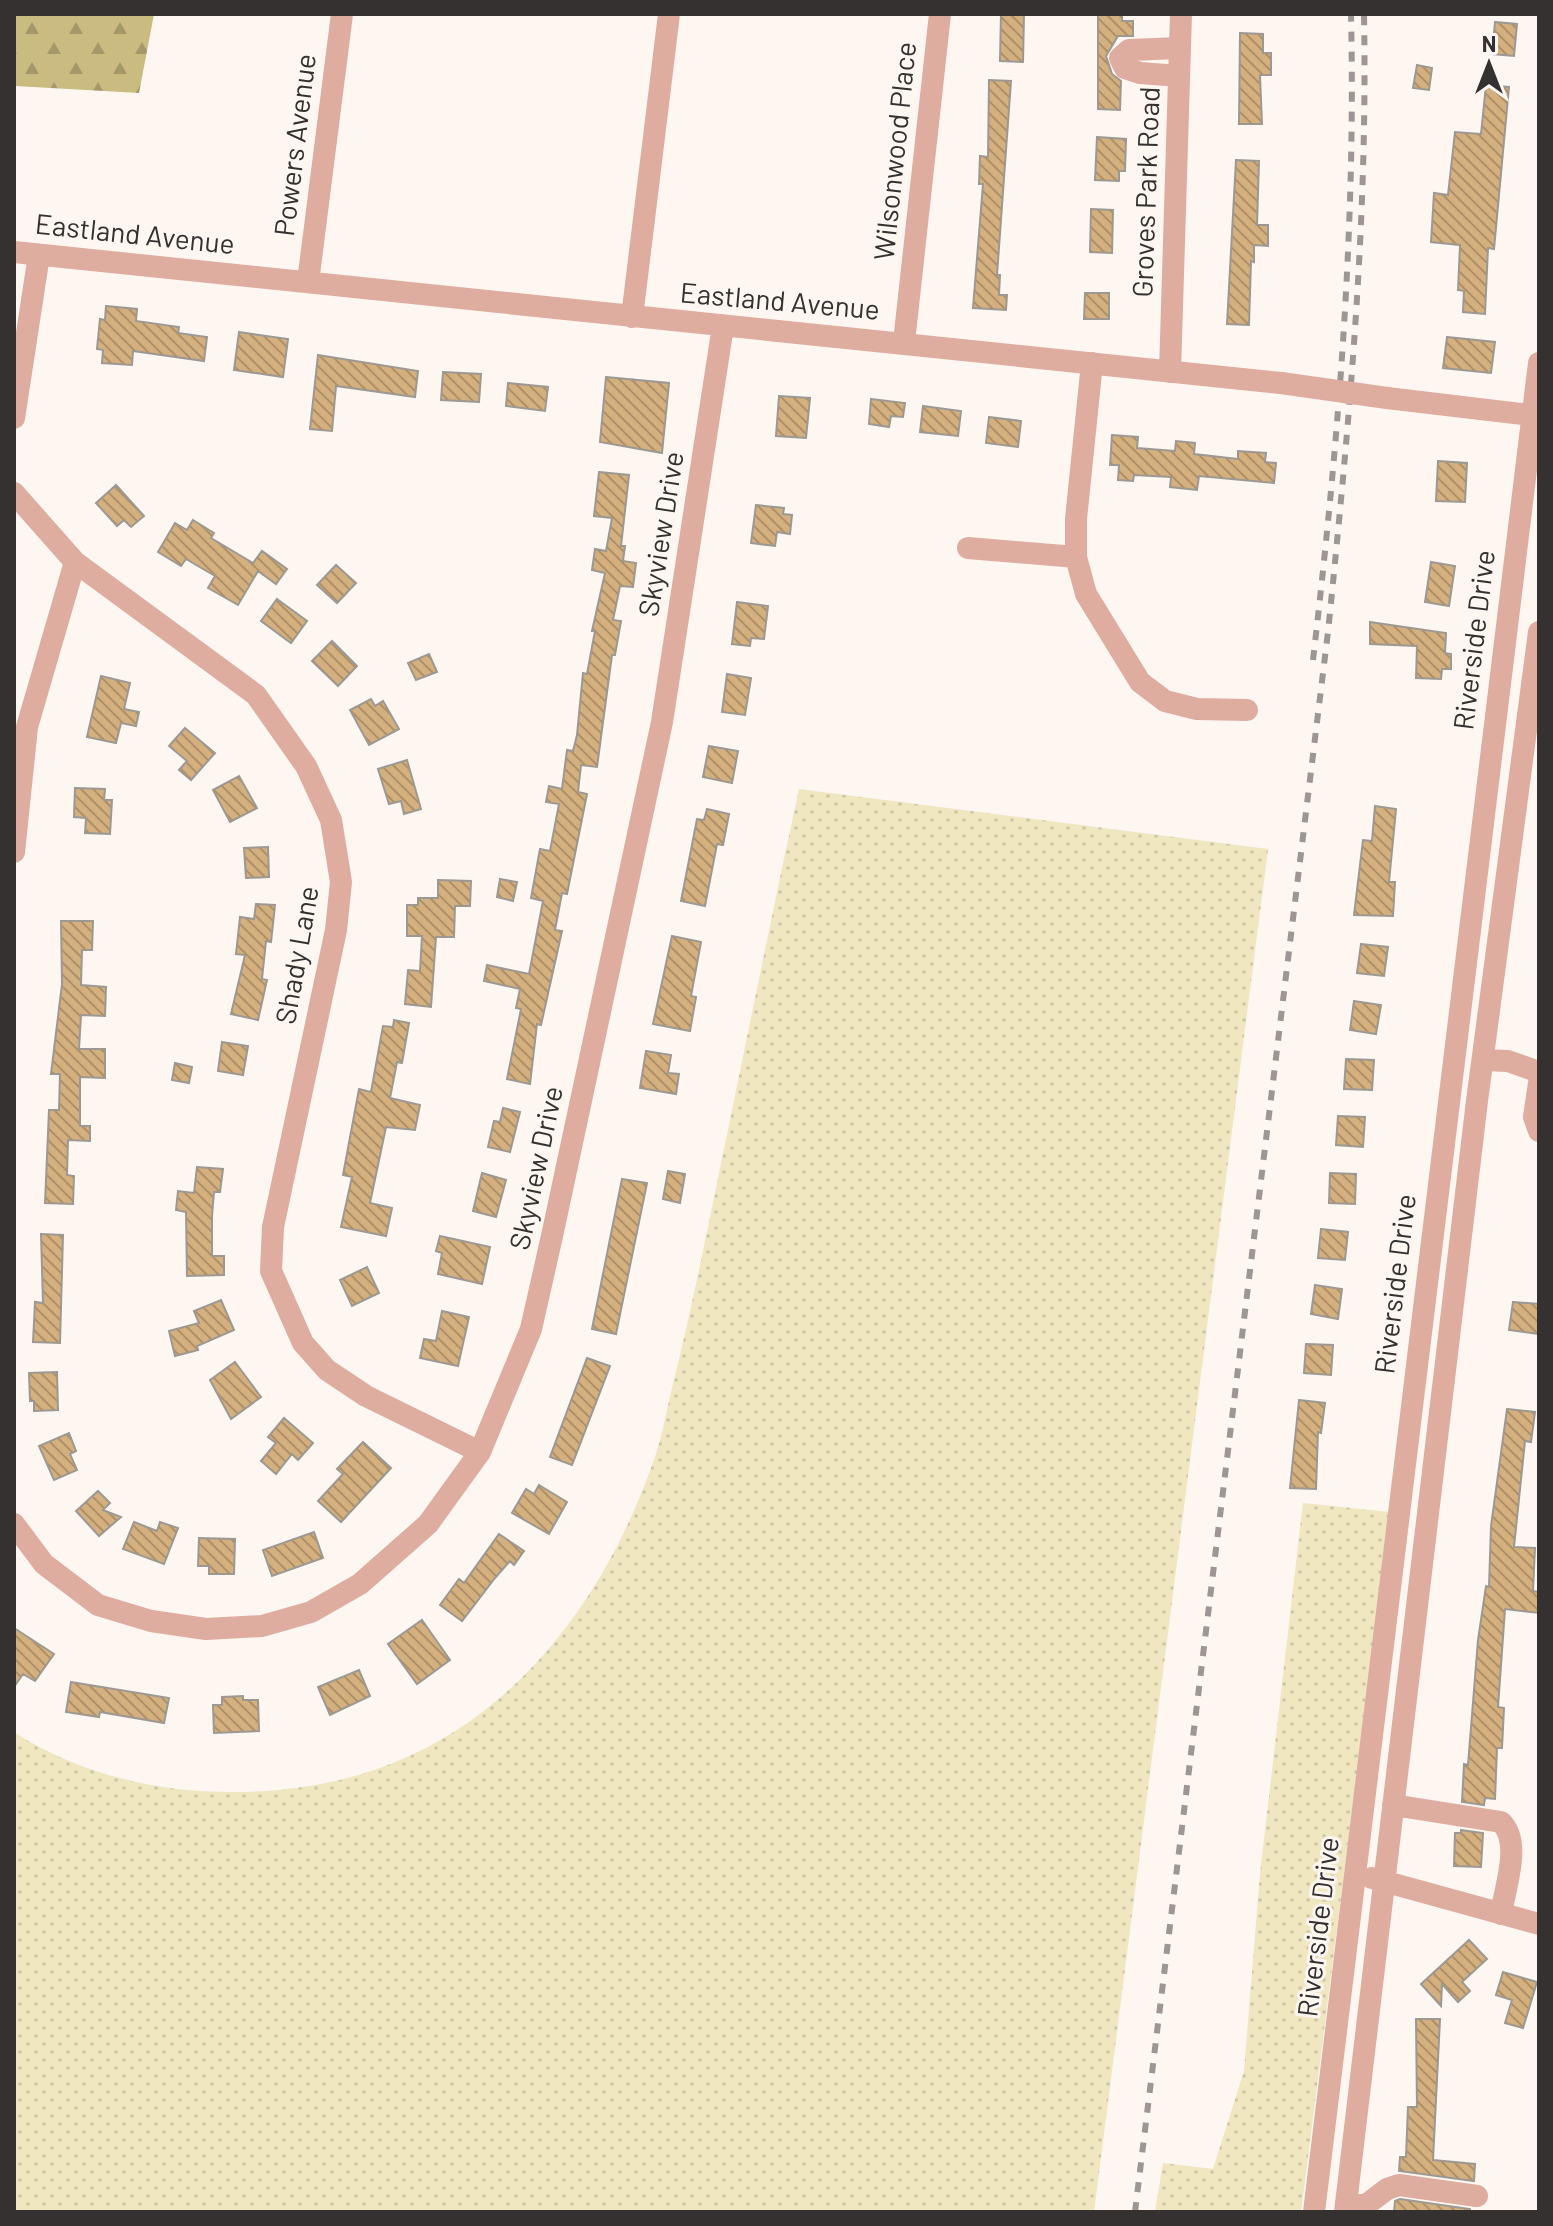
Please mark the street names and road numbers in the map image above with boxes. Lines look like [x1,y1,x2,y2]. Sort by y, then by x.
street label: Wilsonwood Place [866,40,922,262]
street label: Powers Avenue [266,52,322,238]
street label: Groves Park Road [1124,86,1166,298]
street label: Eastland Avenue [34,206,237,260]
street label: Eastland Avenue [679,274,881,326]
street label: Skyview Drive [630,449,690,619]
street label: Riverside Drive [1445,548,1501,732]
street label: Shady Lane [267,883,325,1027]
street label: Skyview Drive [501,1083,569,1253]
street label: Riverside Drive [1366,1192,1422,1376]
street label: Riverside Drive [1289,1835,1345,2019]

